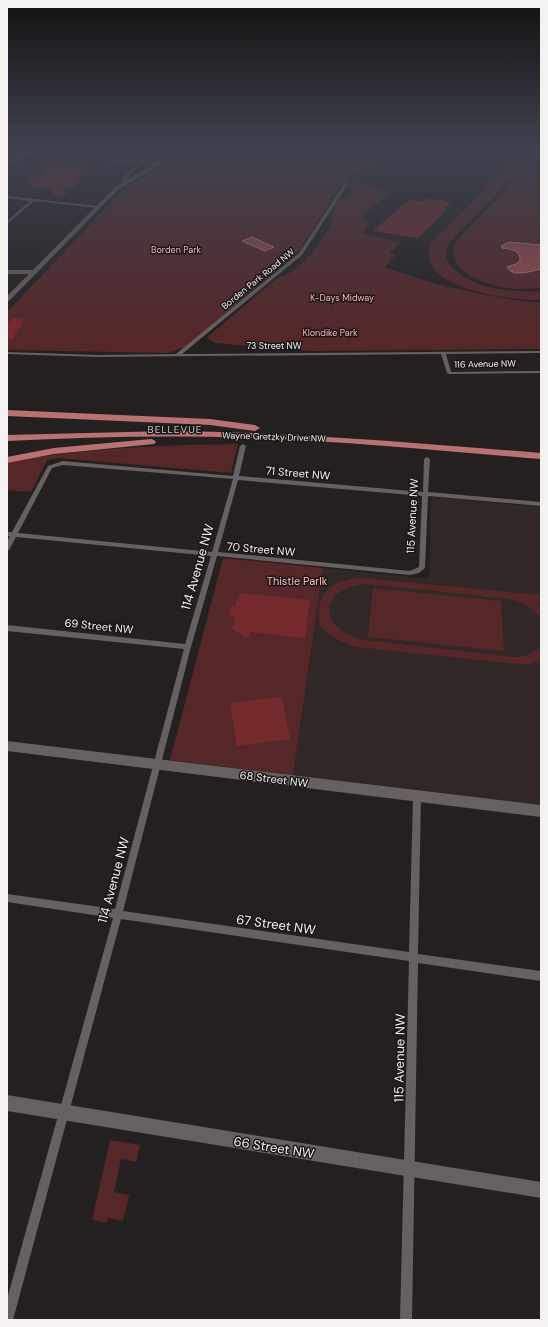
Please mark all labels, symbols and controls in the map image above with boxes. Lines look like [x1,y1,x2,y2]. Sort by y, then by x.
park label: Borden Park [151,244,201,256]
street label: Borden Park Road NW [219,246,297,312]
park label: K-Days Midway [310,292,374,304]
park label: Klondike Park [302,327,358,339]
street label: 73 Street NW [246,340,302,352]
street label: 116 Avenue NW [454,357,516,371]
district label: BELLEVUE [148,423,202,436]
street label: Wayne Gretzky Drive NW [222,429,326,445]
street label: 71 Street NW [265,463,331,483]
street label: 115 Avenue NW [403,478,421,554]
street label: 114 Avenue NW [177,522,218,612]
street label: 70 Street NW [226,539,296,559]
park label: Thistle Parlk [267,574,328,588]
street label: 69 Street NW [64,615,134,637]
street label: 68 Street NW [239,768,309,790]
street label: 114 Avenue NW [94,835,133,925]
street label: 67 Street NW [235,911,317,939]
street label: 115 Avenue NW [390,1013,409,1103]
street label: 66 Street NW [232,1133,316,1162]

